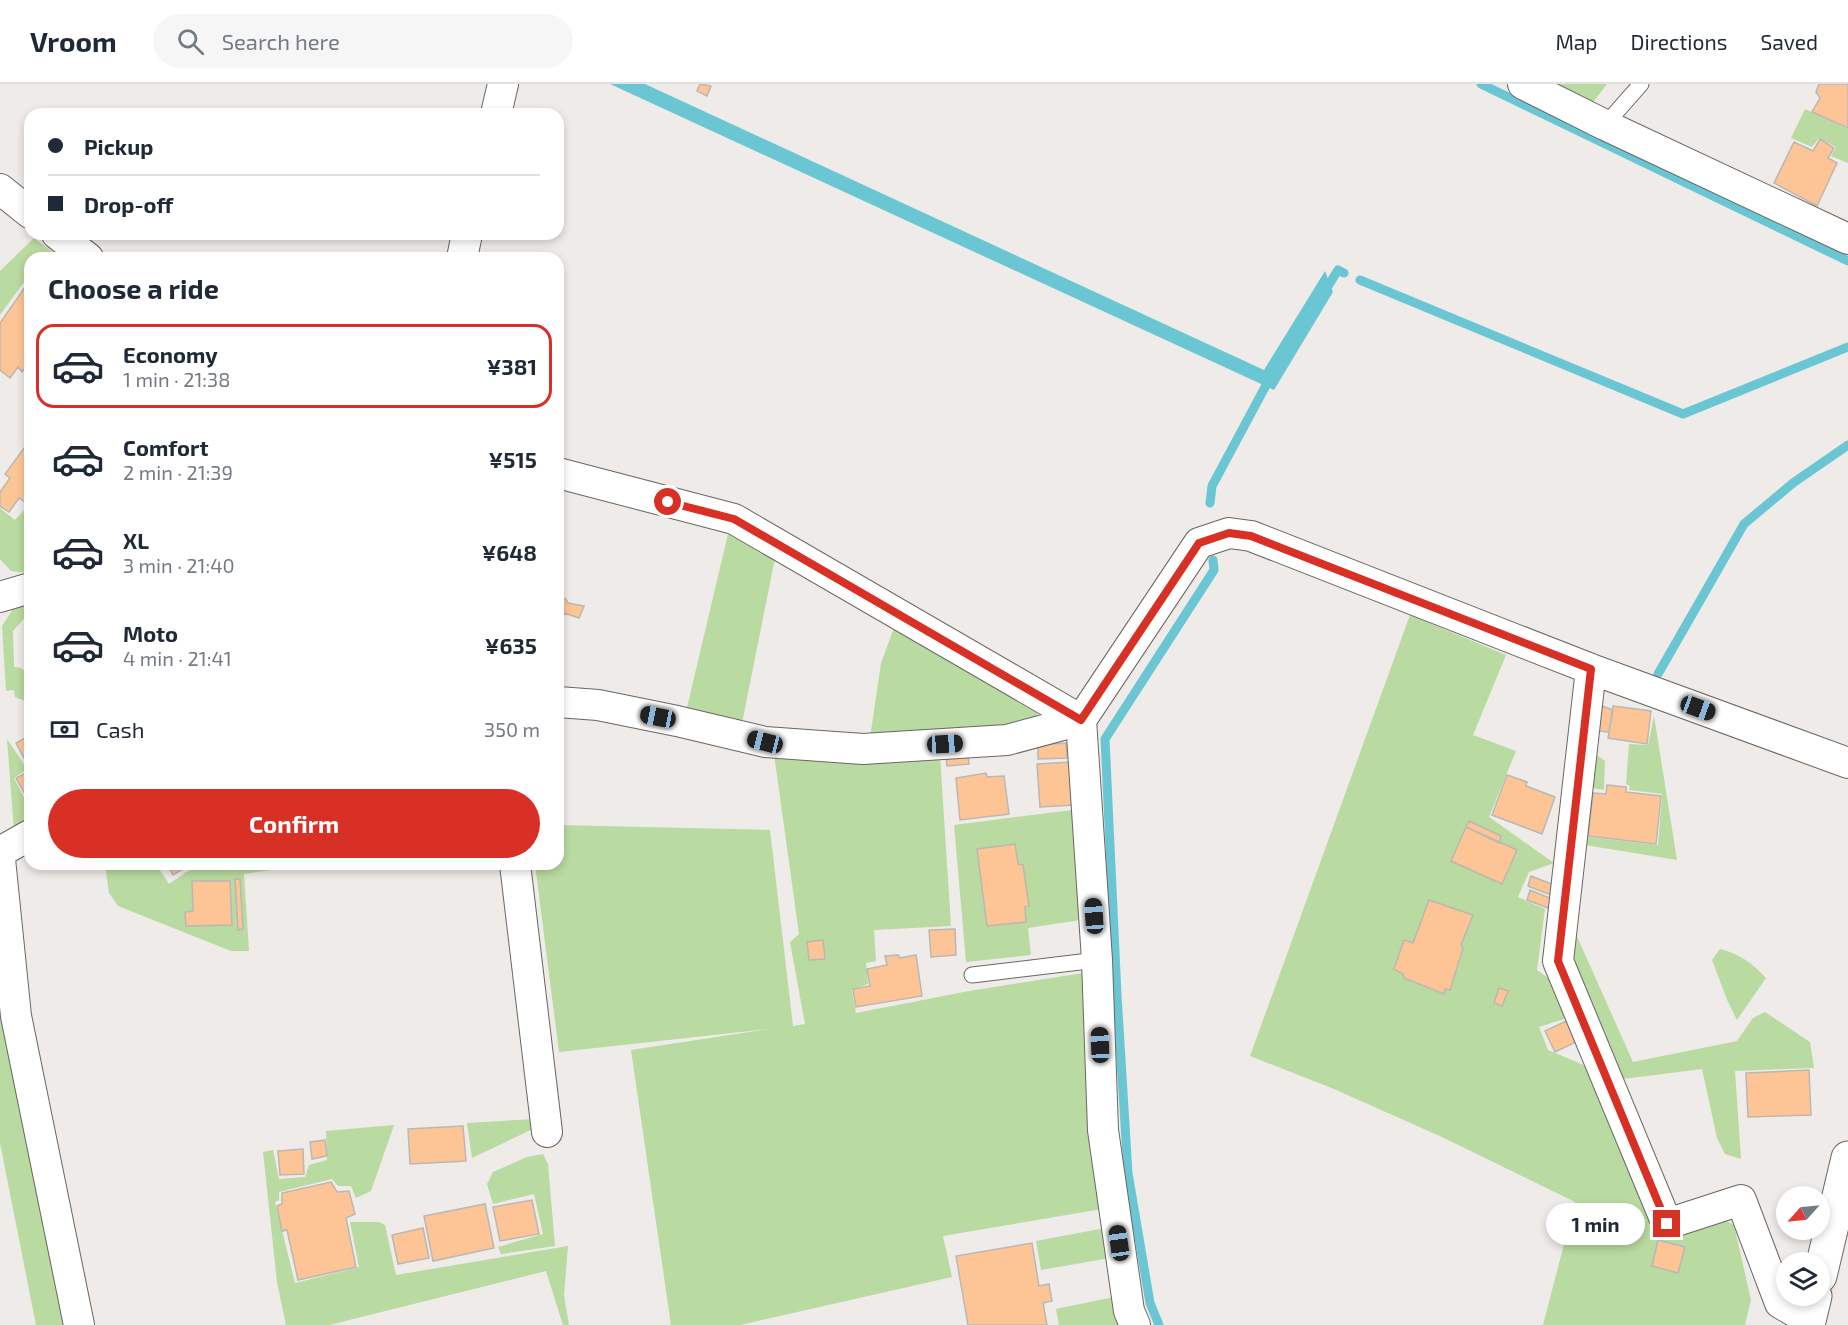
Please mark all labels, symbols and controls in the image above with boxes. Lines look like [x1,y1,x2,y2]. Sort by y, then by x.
search box [153,14,573,68]
text: Vroom [30,24,117,58]
icon: search [174,25,207,58]
text: Search here [222,28,340,54]
text: Map [1555,29,1598,54]
text: Directions [1631,29,1727,54]
text: Saved [1760,29,1818,54]
text: Pickup [84,133,153,159]
text: Drop-off [84,191,173,217]
text: Choose a ride [48,272,219,304]
icon: car [51,339,105,393]
text: Economy [123,341,218,367]
text: ¥381 [487,353,537,379]
text: 1 min · 21:38 [123,367,230,391]
icon: car [51,432,105,486]
text: Comfort [123,434,208,460]
text: ¥515 [489,446,537,472]
text: 2 min · 21:39 [123,460,233,484]
route start [654,488,681,515]
icon: car [51,525,105,579]
text: XL [123,527,149,553]
text: ¥648 [482,539,537,565]
text: 3 min · 21:40 [123,553,235,577]
icon: car [51,618,105,672]
text: Moto [123,620,178,646]
text: ¥635 [485,632,537,658]
text: 4 min · 21:41 [123,646,232,670]
car [1678,693,1718,723]
car [639,705,677,729]
icon: cash [48,713,81,746]
text: Cash [96,716,145,742]
text: 350 m [484,717,540,741]
car [745,729,785,755]
car [927,734,963,754]
button: Confirm [48,789,540,858]
car [1084,897,1104,935]
car [1090,1027,1110,1063]
north arrow [1776,1186,1830,1240]
map controls [1776,1186,1830,1306]
callout: 1 min [1547,1203,1646,1245]
route end [1653,1210,1680,1237]
text: 1 min [1571,1212,1620,1236]
car [1108,1224,1130,1262]
button: layers [1776,1252,1830,1306]

